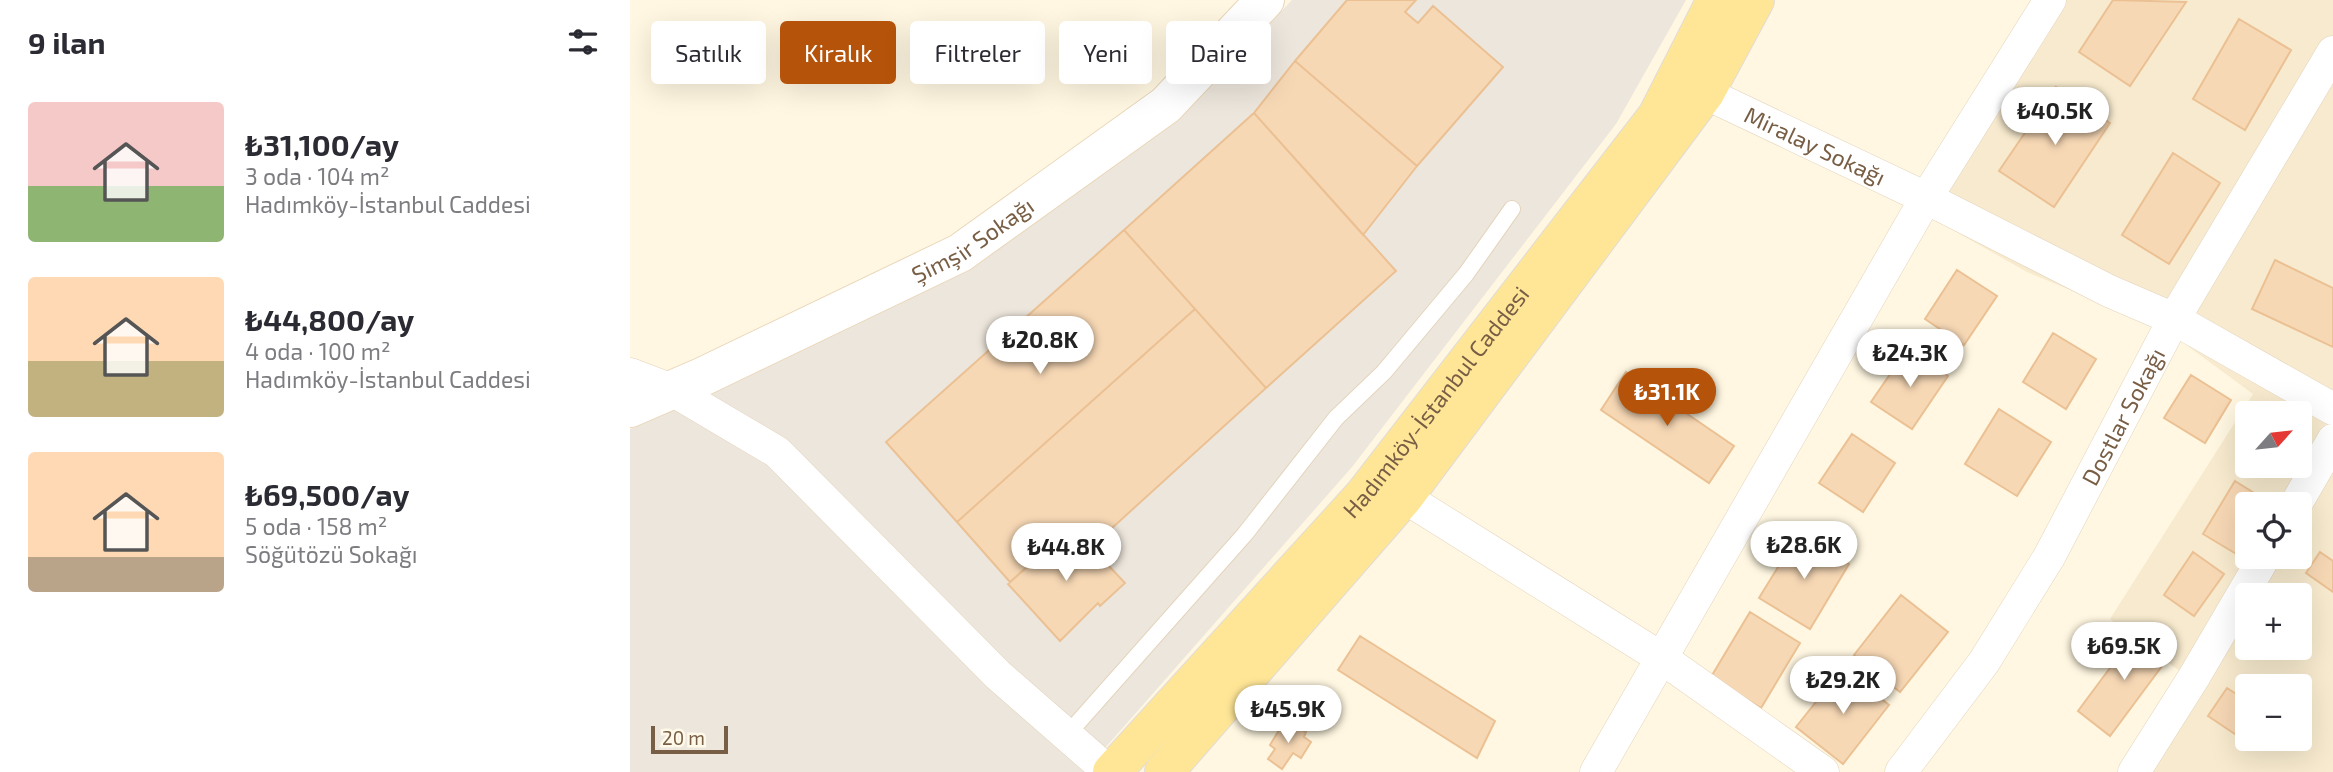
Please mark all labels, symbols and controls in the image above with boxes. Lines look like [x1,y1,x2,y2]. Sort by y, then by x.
chip: Satılık [651,21,766,84]
chip: Kiralık [780,21,896,84]
chip: Filtreler [910,21,1045,84]
chip: Yeni [1059,21,1152,84]
chip: Daire [1166,21,1271,84]
icon: filters [564,23,602,61]
text: 9 ilan [28,24,105,60]
pin: ₺40.5K [1998,88,2112,147]
text: ₺40.5K [2017,96,2093,124]
street label: Miralay Sokağı [1740,100,1890,191]
text: ₺31,100/ay [245,126,399,162]
icon: home [84,130,168,214]
text: 3 oda · 104 m² [245,162,389,190]
text: Hadımköy-İstanbul Caddesi [245,190,531,218]
street label: Şimşir Sokağı [907,191,1039,289]
street label: Hadımköy-İstanbul Caddesi [1337,280,1534,523]
text: ₺44,800/ay [245,301,414,337]
icon: home [84,305,168,389]
pin: ₺20.8K [983,316,1097,376]
text: ₺20.8K [1002,325,1078,353]
pin: ₺24.3K [1853,330,1967,389]
text: 4 oda · 100 m² [245,337,391,365]
text: ₺24.3K [1873,338,1947,366]
street label: Dostlar Sokağı [2075,343,2170,490]
text: Hadımköy-İstanbul Caddesi [245,365,531,393]
pin: ₺31.1K [1610,368,1724,428]
text: ₺31.1K [1634,377,1700,405]
north arrow [2235,401,2312,478]
map controls [2235,401,2312,751]
text: ₺69,500/ay [245,476,409,512]
icon: home [84,480,168,564]
button: locate [2235,492,2312,569]
text: 5 oda · 158 m² [245,512,387,540]
pin: ₺28.6K [1747,522,1861,581]
pin: ₺44.8K [1009,524,1123,583]
text: ₺28.6K [1766,530,1842,558]
text: ₺44.8K [1027,532,1105,560]
text: Söğütözü Sokağı [245,540,418,568]
button: + [2235,583,2312,660]
pin: ₺69.5K [2067,622,2181,682]
text: ₺69.5K [2087,631,2161,659]
pin: ₺29.2K [1786,656,1900,716]
text: ₺29.2K [1806,665,1880,693]
button: − [2235,674,2312,751]
pin: ₺45.9K [1231,686,1345,745]
text: ₺45.9K [1251,694,1325,722]
scale bar [651,723,728,755]
text: 20 m [662,726,705,749]

